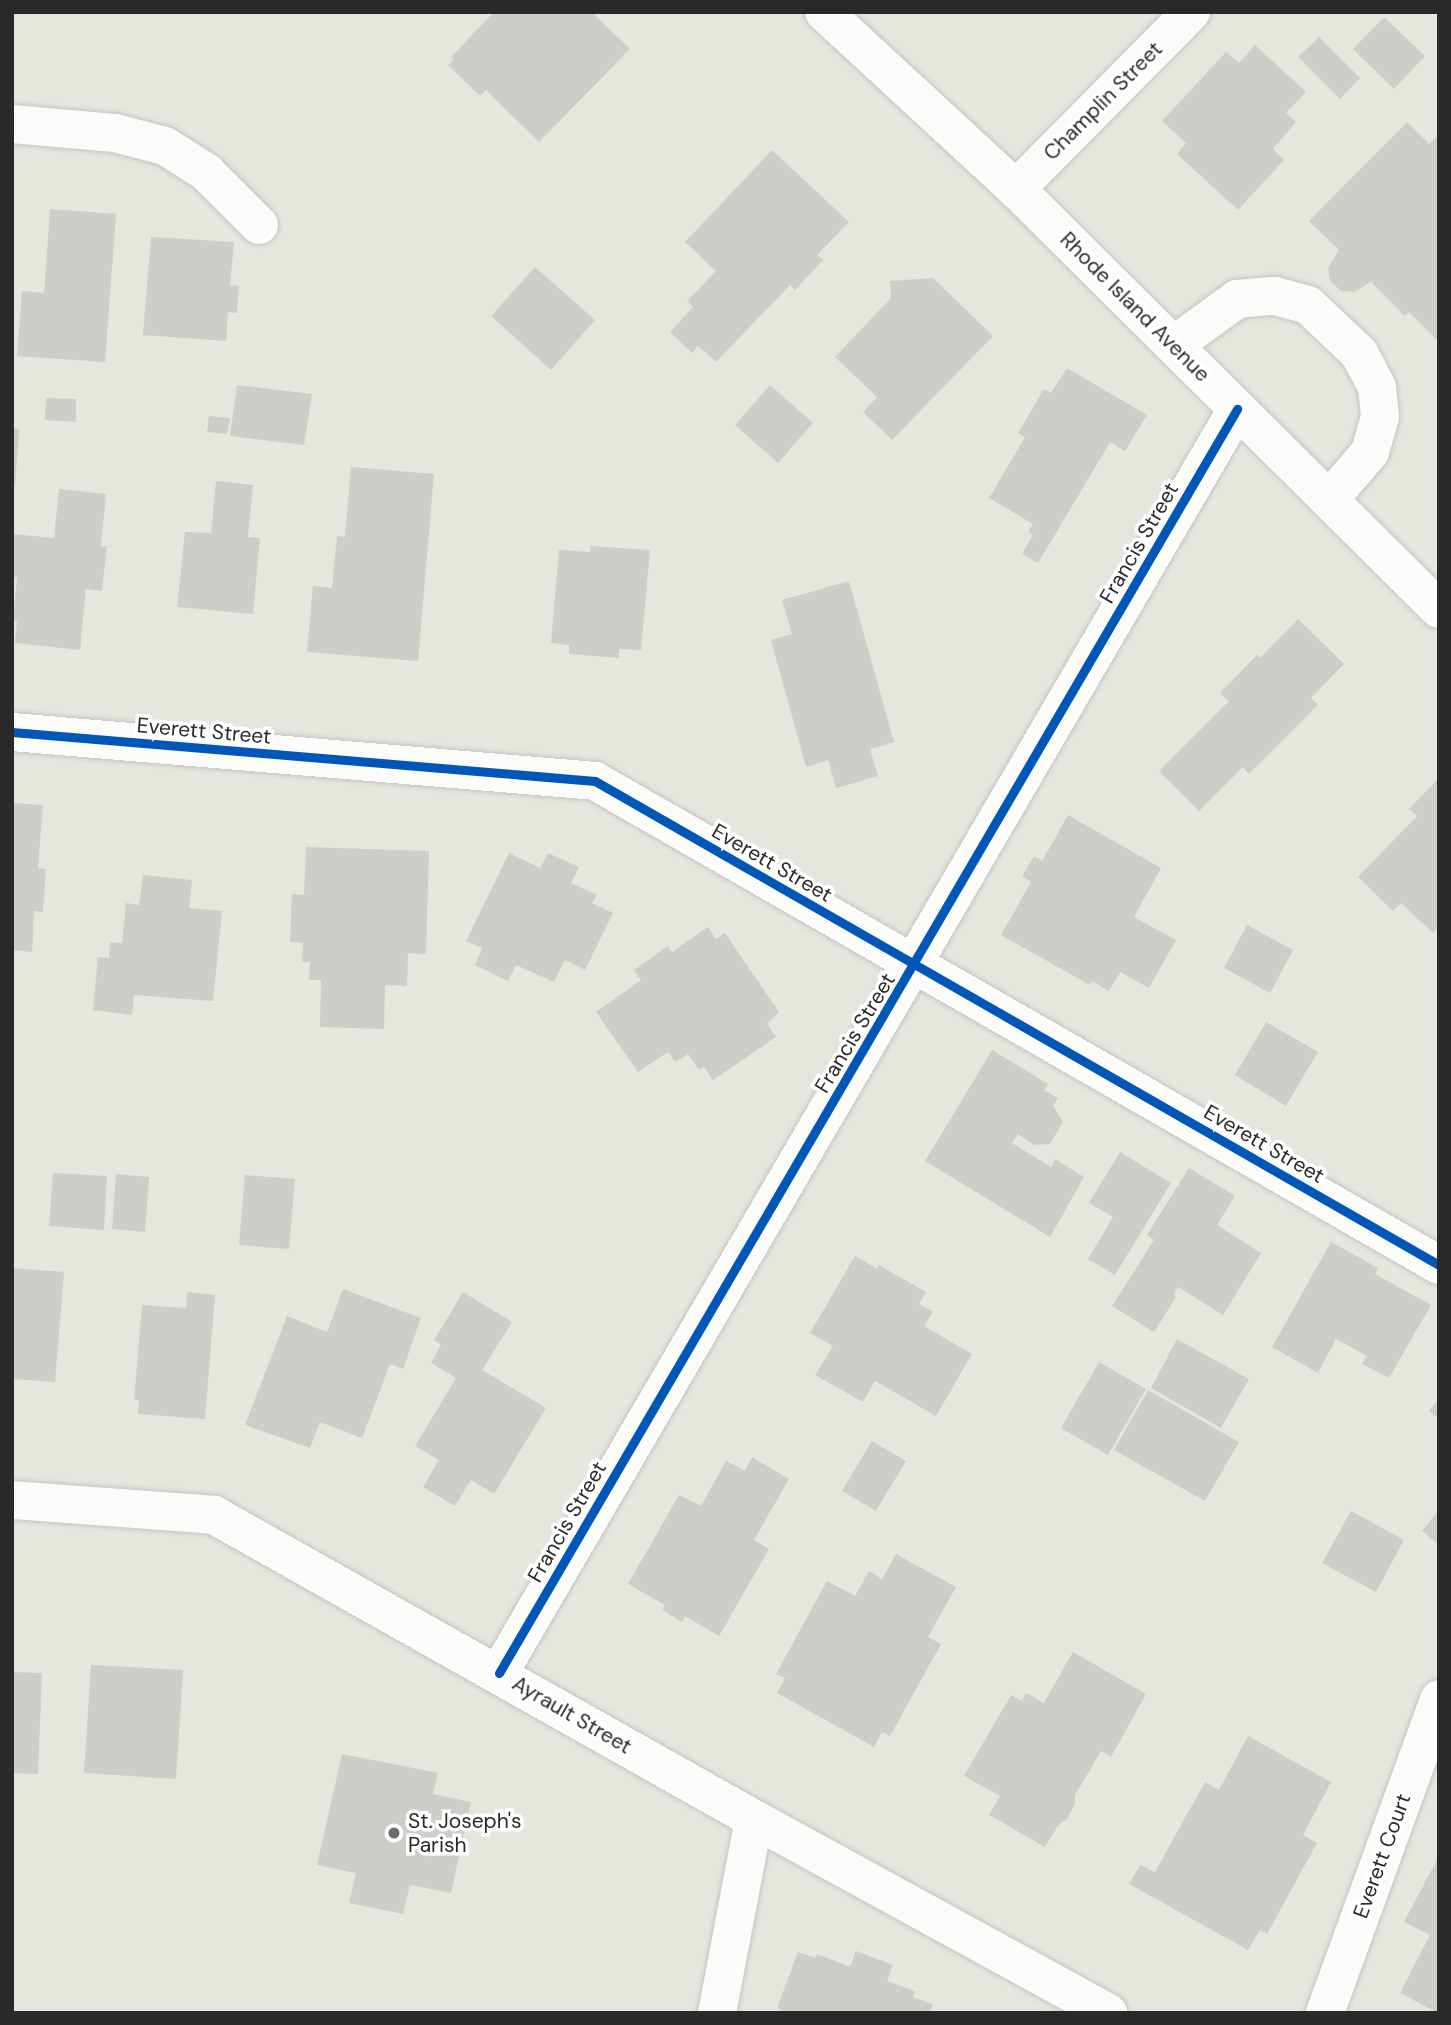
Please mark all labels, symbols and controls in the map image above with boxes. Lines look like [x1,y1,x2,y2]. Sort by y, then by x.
street label: Champlin Street [1038,36,1168,166]
street label: Rhode Island Avenue [1055,227,1215,387]
street label: Francis Street [1094,478,1184,608]
street label: Everett Street [136,713,272,749]
street label: Everett Street [707,818,837,908]
street label: Francis Street [809,969,901,1097]
street label: Everett Street [1199,1099,1329,1189]
street label: Francis Street [522,1457,612,1587]
street label: Ayrault Street [508,1671,636,1759]
street label: Everett Court [1348,1790,1416,1922]
place label: St. Joseph's Parish [408,1808,522,1858]
marker: St. Joseph's Parish [386,1825,402,1841]

